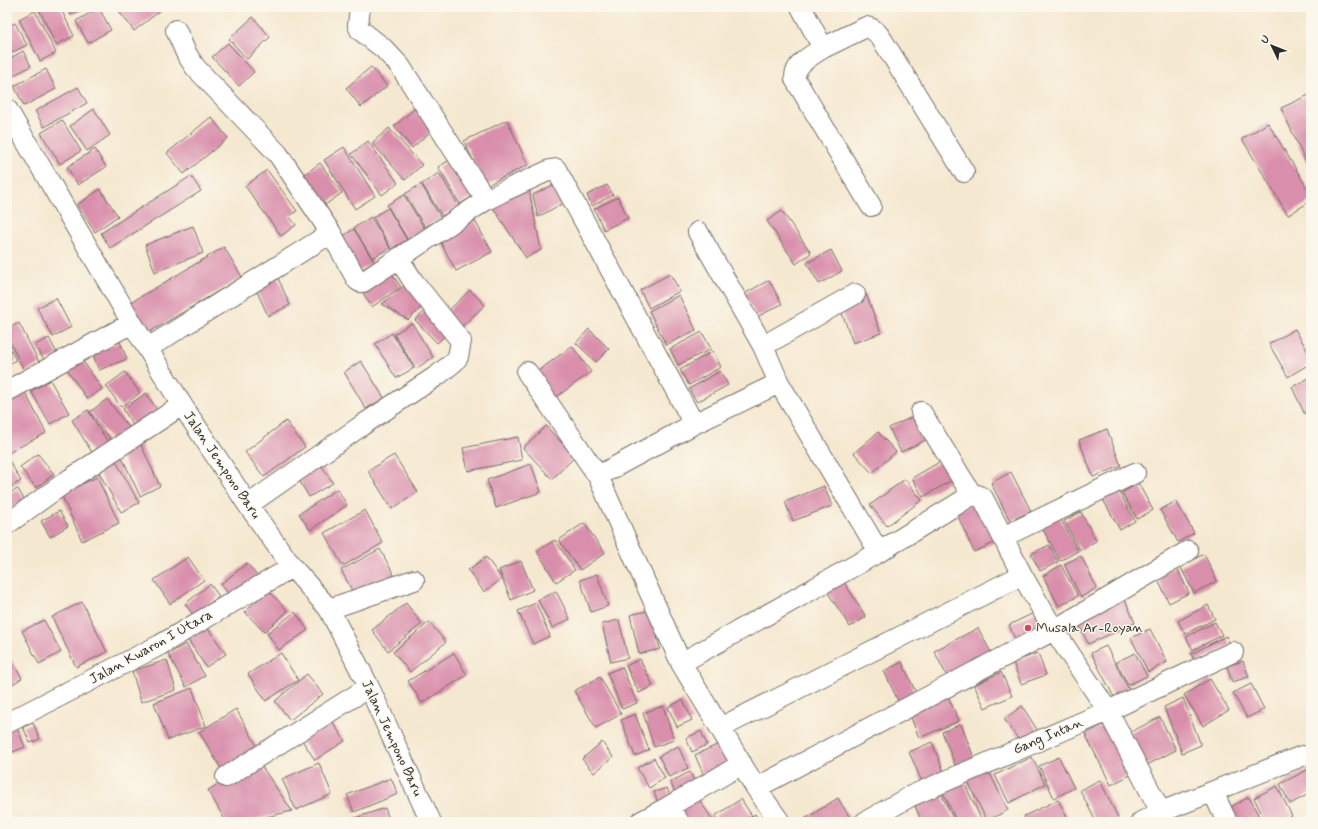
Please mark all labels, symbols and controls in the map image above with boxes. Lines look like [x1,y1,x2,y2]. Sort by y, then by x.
north arrow [1252,26,1292,66]
text: U [1258,32,1273,47]
street label: Jalan Jempono Baru [179,408,265,522]
street label: Jalan Kwaron I Utara [86,606,216,688]
place label: Musala Ar-Royan [1036,619,1143,637]
marker: Musala Ar-Royan [1023,623,1033,633]
street label: Jalan Jempono Baru [357,677,427,799]
street label: Gang Intan [1011,713,1086,760]

